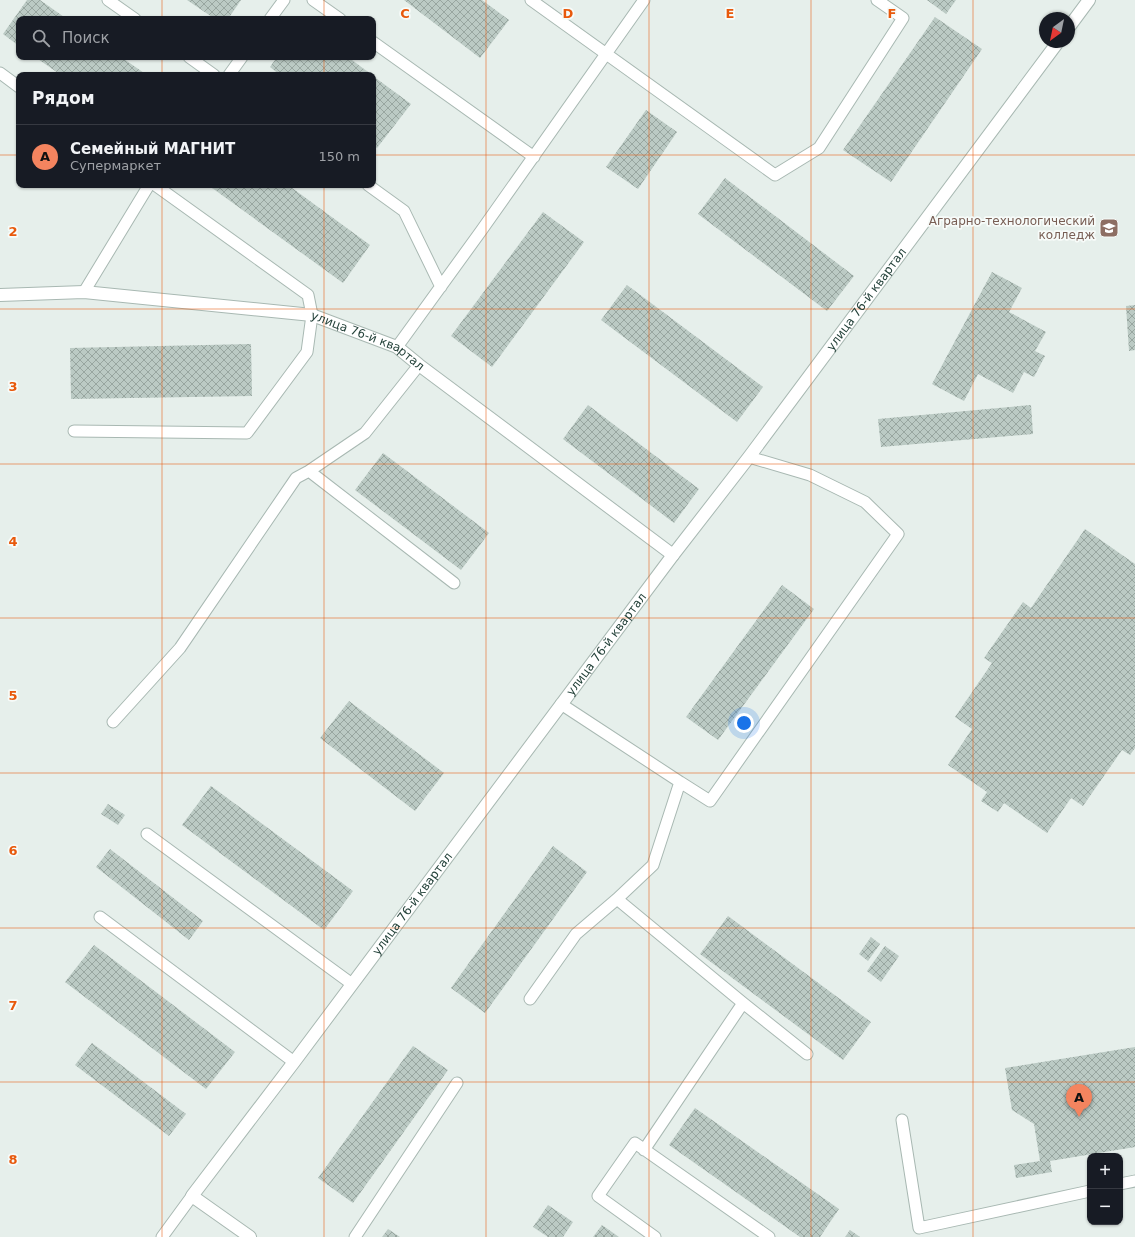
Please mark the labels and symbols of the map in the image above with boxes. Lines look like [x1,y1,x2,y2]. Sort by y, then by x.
text: C [400,6,410,21]
text: D [563,6,574,21]
text: E [726,6,734,21]
text: F [888,6,896,21]
north arrow [1039,12,1075,48]
place label: Аграрно-технологический колледж [929,214,1095,242]
school or university icon: Аграрно-технологический колледж [1098,217,1120,239]
text: 2 [8,224,18,239]
street label: улица 76-й квартал [824,245,909,353]
street label: улица 76-й квартал [309,308,427,373]
text: 3 [8,379,18,394]
text: 4 [8,534,18,549]
street label: улица 76-й квартал [563,590,649,698]
text: 5 [8,688,18,703]
your location [734,713,754,733]
text: 6 [8,843,18,858]
street label: улица 76-й квартал [369,850,455,958]
text: 7 [8,998,18,1013]
pin: A [1066,1084,1092,1117]
text: 8 [8,1152,18,1167]

